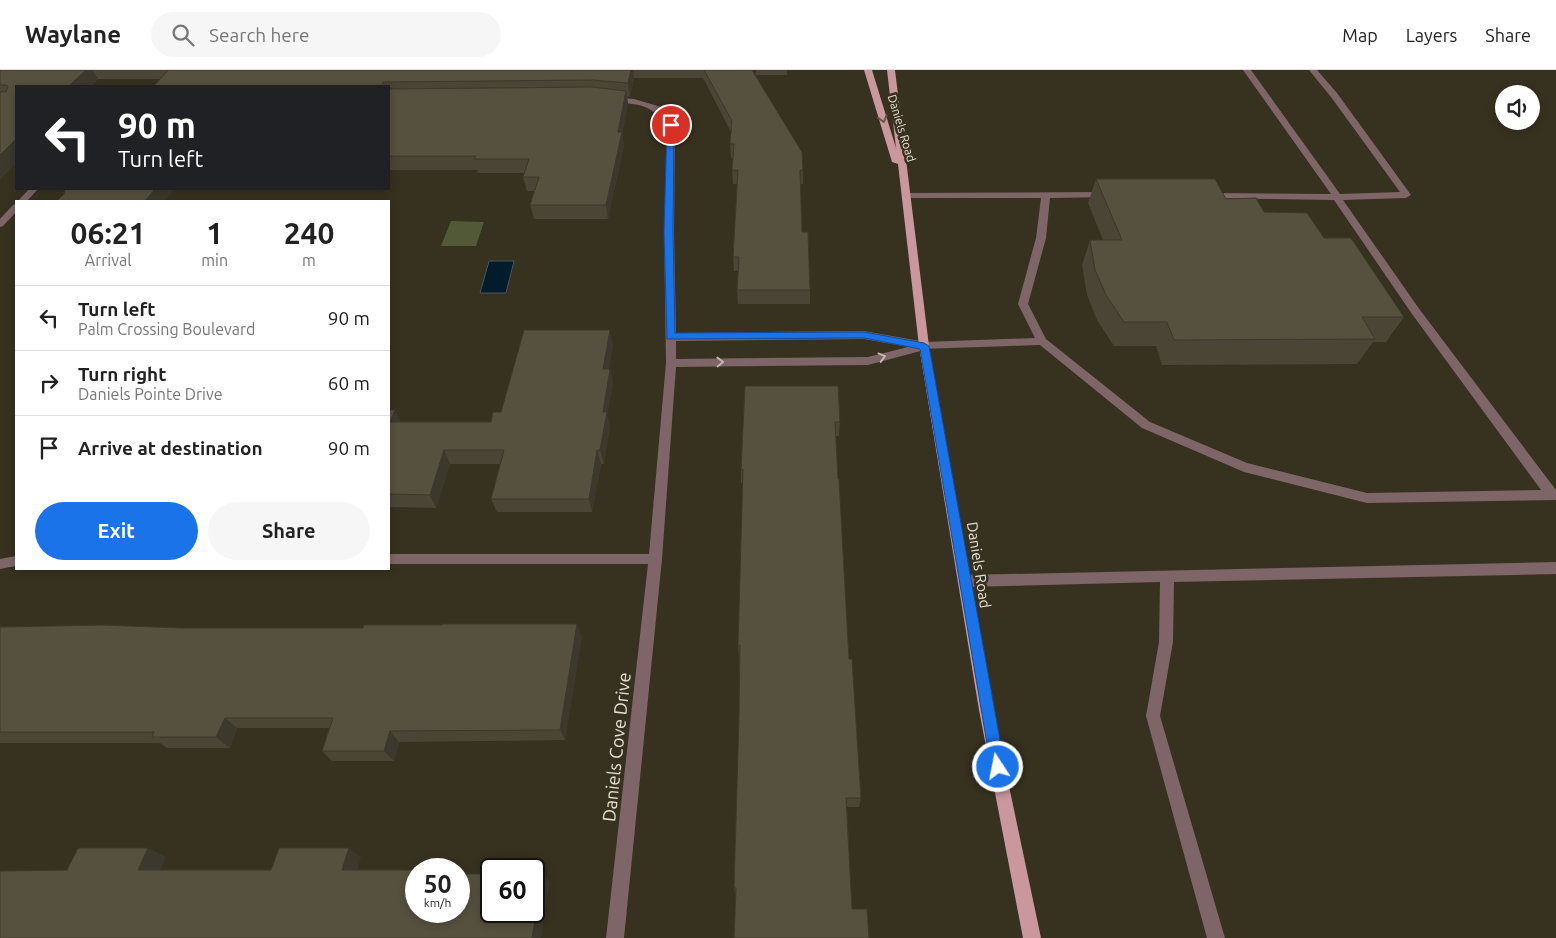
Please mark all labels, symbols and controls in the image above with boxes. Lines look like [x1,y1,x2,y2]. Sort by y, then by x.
search box [151,12,501,57]
text: Waylane [25,21,121,48]
icon: search [169,21,197,49]
text: Search here [209,24,309,46]
text: Map [1342,25,1378,45]
text: Layers [1406,25,1457,45]
text: Share [1485,25,1531,45]
map controls [1495,85,1540,130]
button: sound [1495,85,1540,130]
street label: Daniels Road [886,93,918,163]
pin [650,104,692,146]
icon: left [35,105,100,170]
text: 90 m [118,105,196,145]
icon: arrive [657,111,685,139]
one-way arrow [878,114,888,123]
text: Turn left [118,146,203,171]
text: 06:21 [71,216,146,250]
text: 1 [206,216,223,250]
text: 240 [284,216,334,250]
text: Arrival [85,251,131,269]
text: min [201,251,228,269]
text: m [302,251,316,269]
text: Turn left [78,298,156,320]
icon: left [35,304,63,332]
text: 90 m [328,307,370,329]
text: Palm Crossing Boulevard [78,320,255,338]
one-way arrow [877,352,886,363]
one-way arrow [716,357,724,367]
text: Turn right [78,363,166,385]
icon: right [35,369,63,397]
text: 60 m [328,372,370,394]
text: Daniels Pointe Drive [78,385,223,403]
icon: arrive [35,434,63,462]
text: Arrive at destination [78,437,263,459]
text: 90 m [328,437,370,459]
button: Exit [35,502,198,560]
button: Share [208,502,370,560]
street label: Daniels Road [964,521,994,609]
street label: Daniels Cove Drive [598,671,634,823]
position arrow [971,740,1023,792]
speed limit sign: 60 [480,858,545,923]
text: 50 [423,870,452,898]
text: km/h [424,896,451,909]

